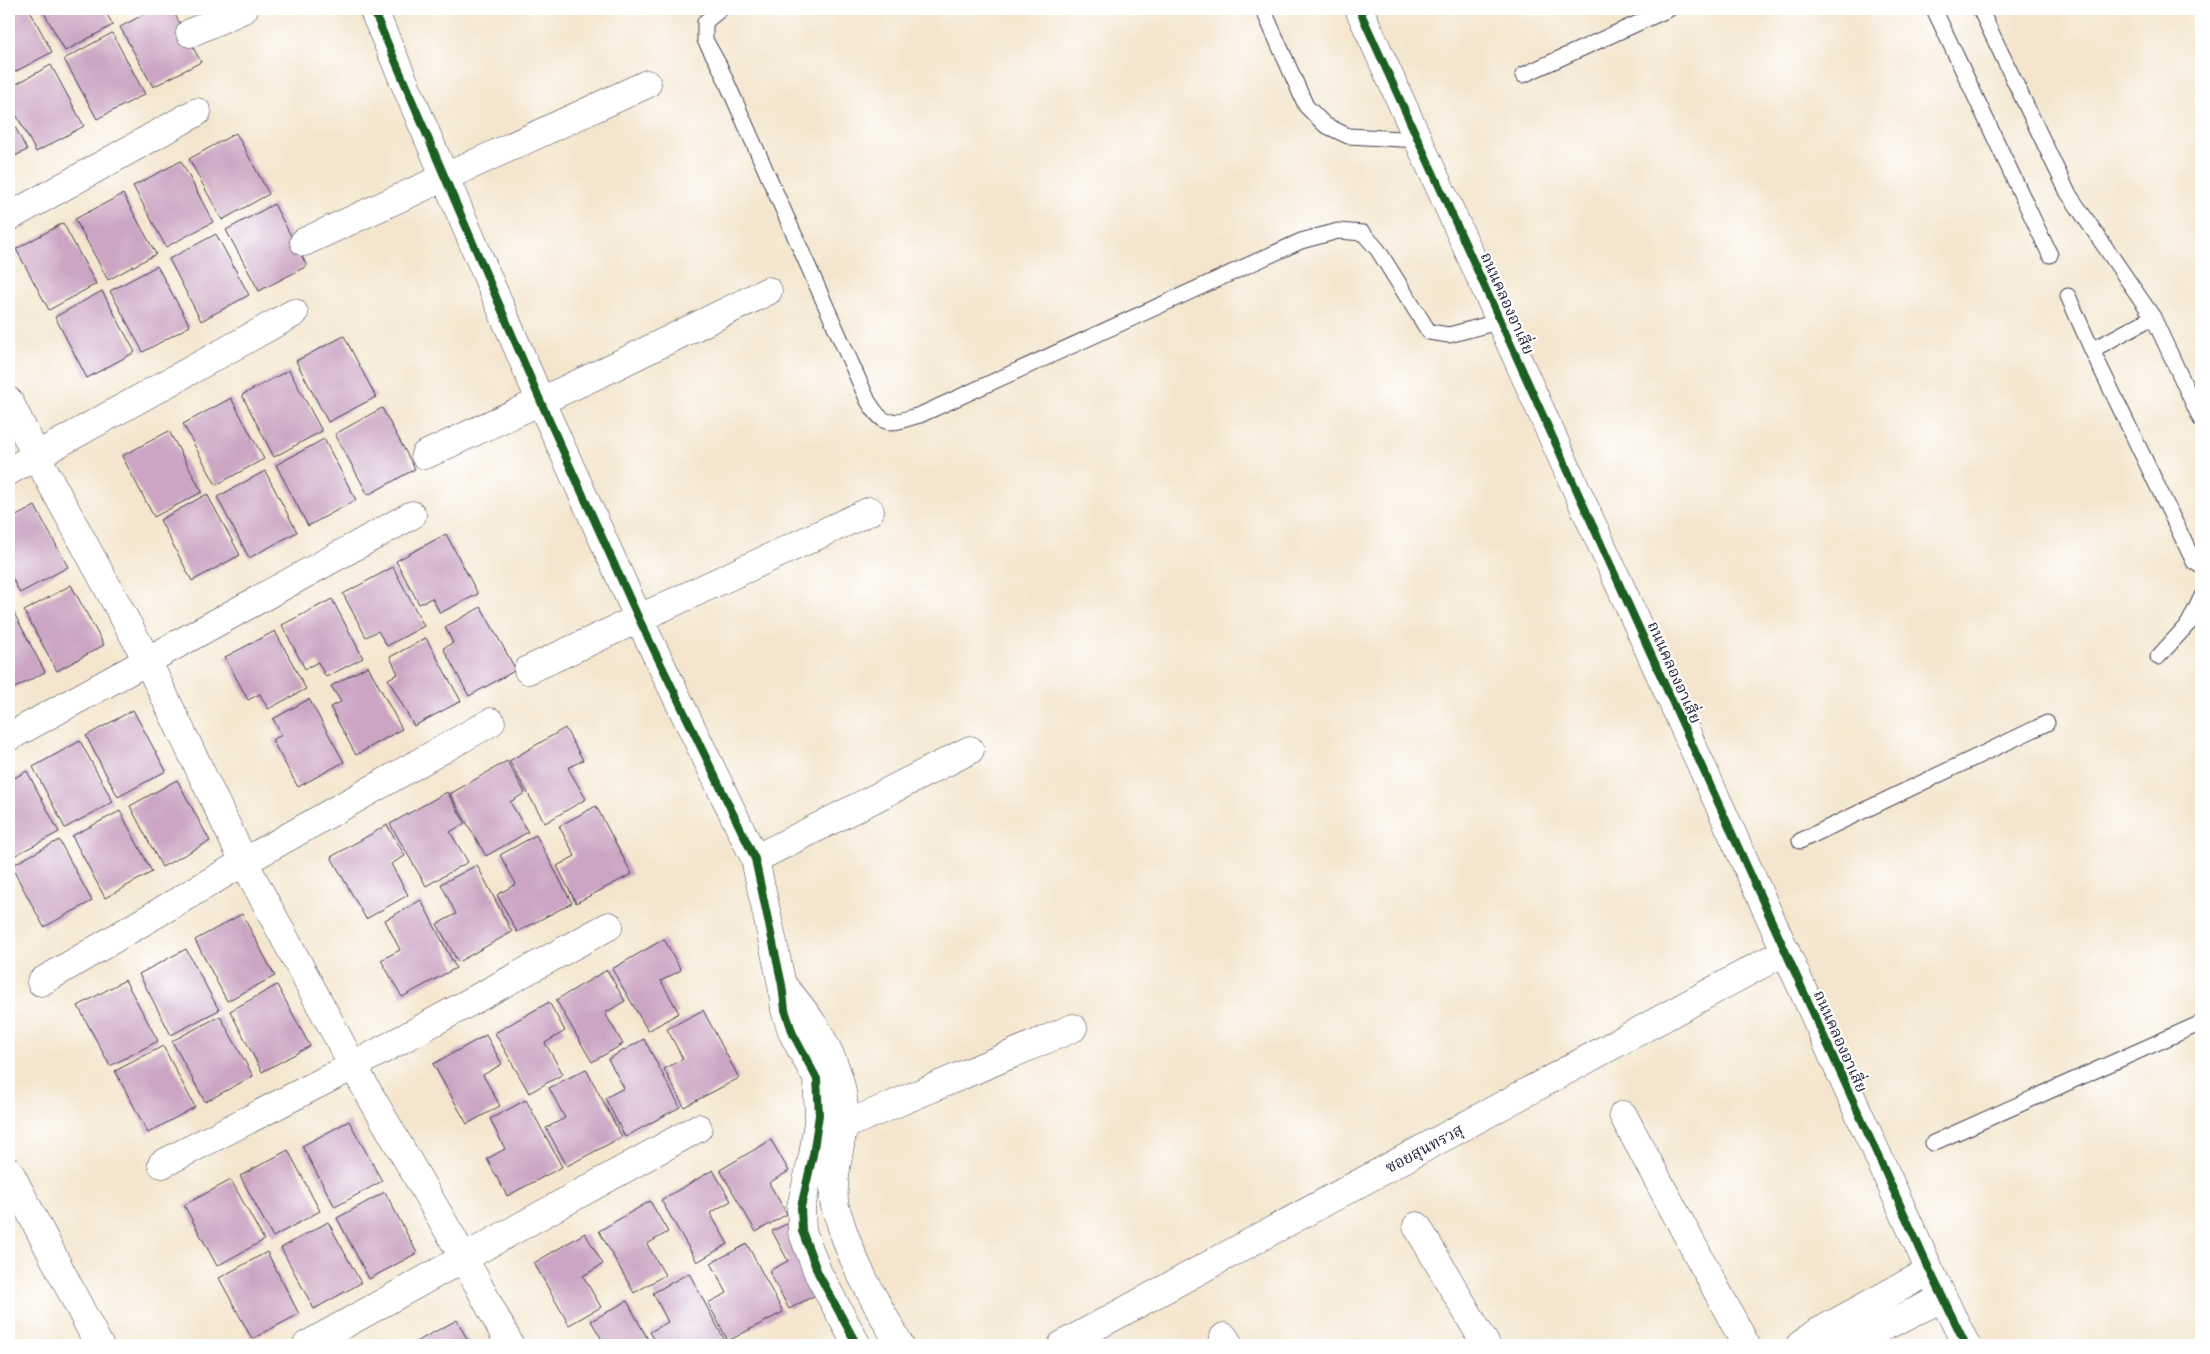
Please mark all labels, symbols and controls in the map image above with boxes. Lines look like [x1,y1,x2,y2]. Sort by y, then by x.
street label: ถนนคลองอาเสี่ย [1477,248,1540,357]
street label: ถนนคลองอาเสี่ย [1644,617,1707,726]
street label: ถนนคลองอาเสี่ย [1810,986,1873,1095]
street label: ซอยสุนทรวสุ [1382,1119,1467,1179]

